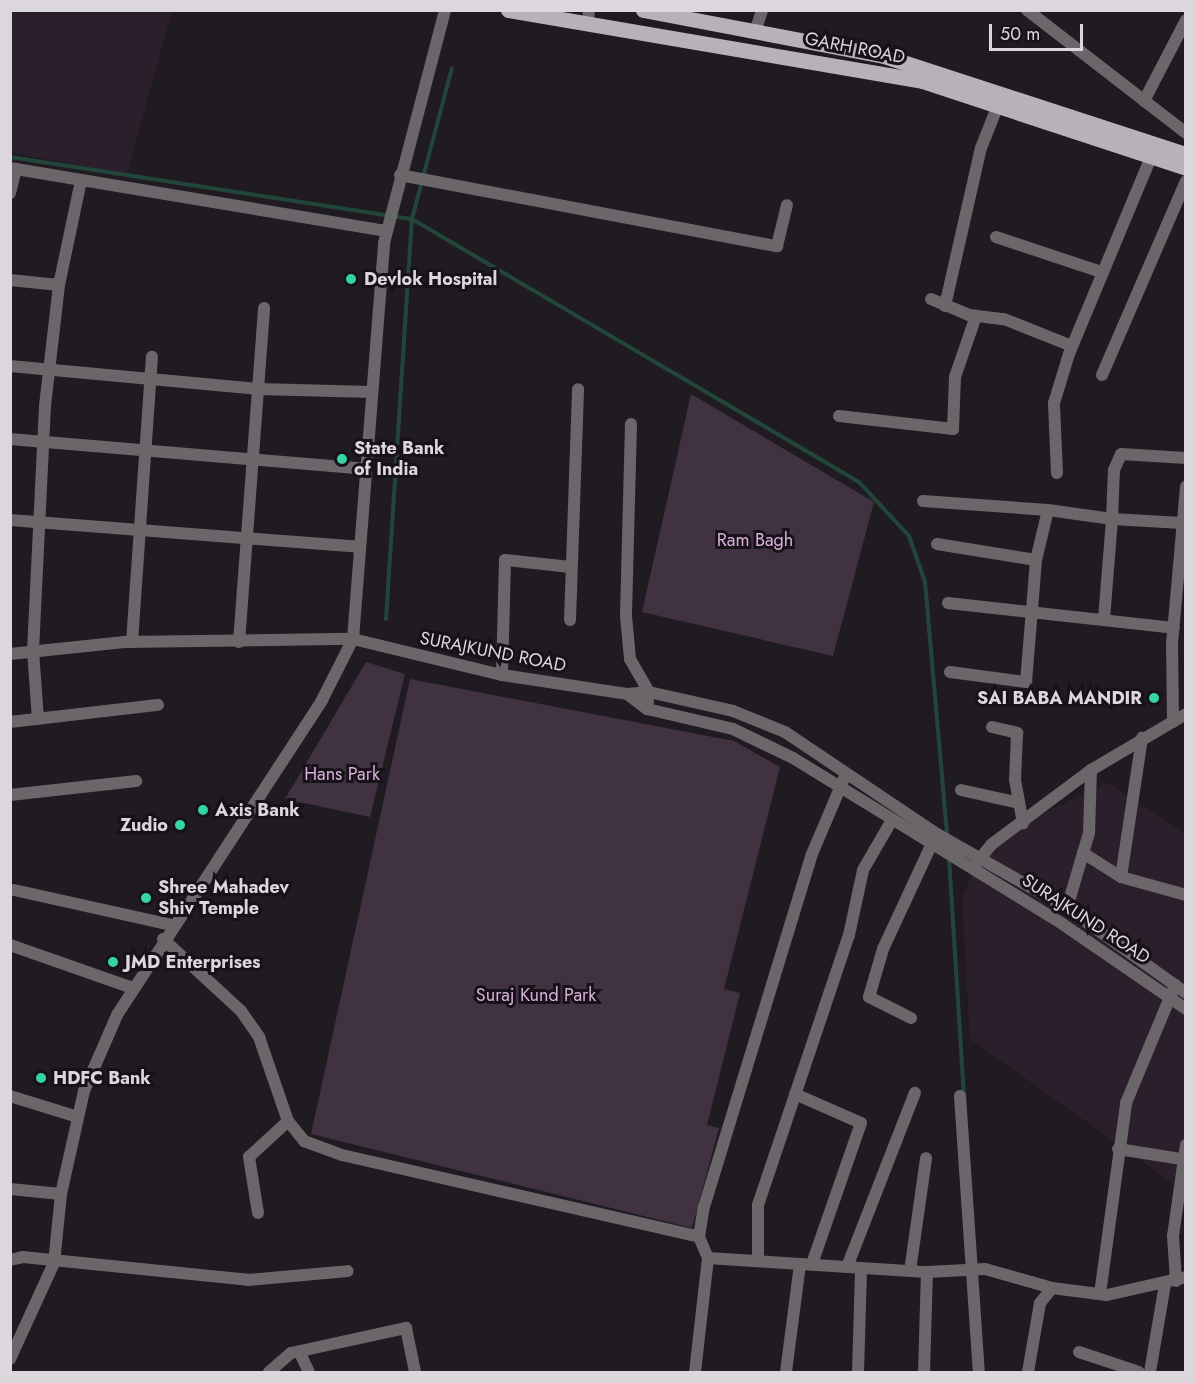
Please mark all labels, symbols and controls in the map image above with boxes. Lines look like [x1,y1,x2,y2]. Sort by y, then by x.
scale bar [992,12,1086,50]
text: 50 m [1000,21,1040,47]
street label: GARH ROAD [803,28,907,68]
place label: Devlok Hospital [364,268,497,290]
marker: Devlok Hospital [342,270,360,288]
place label: State Bank of India [354,438,445,480]
marker: State Bank of India [335,452,349,466]
park label: Ram Bagh [717,529,793,551]
street label: SURAJKUND ROAD [418,627,568,677]
place label: SAI BABA MANDIR [977,687,1142,709]
marker: SAI BABA MANDIR [1147,691,1161,705]
park label: Hans Park [304,763,380,785]
place label: Axis Bank [215,799,300,821]
marker: Axis Bank [196,803,210,817]
place label: Zudio [120,814,168,836]
marker: Zudio [173,818,187,832]
street label: SURAJKUND ROAD [1018,870,1154,968]
place label: Shree Mahadev Shiv Temple [158,877,289,920]
marker: Shree Mahadev Shiv Temple [139,891,153,905]
place label: JMD Enterprises [125,951,260,973]
marker: JMD Enterprises [106,955,120,969]
park label: Suraj Kund Park [476,984,596,1006]
place label: HDFC Bank [53,1067,151,1089]
marker: HDFC Bank [34,1071,48,1085]

